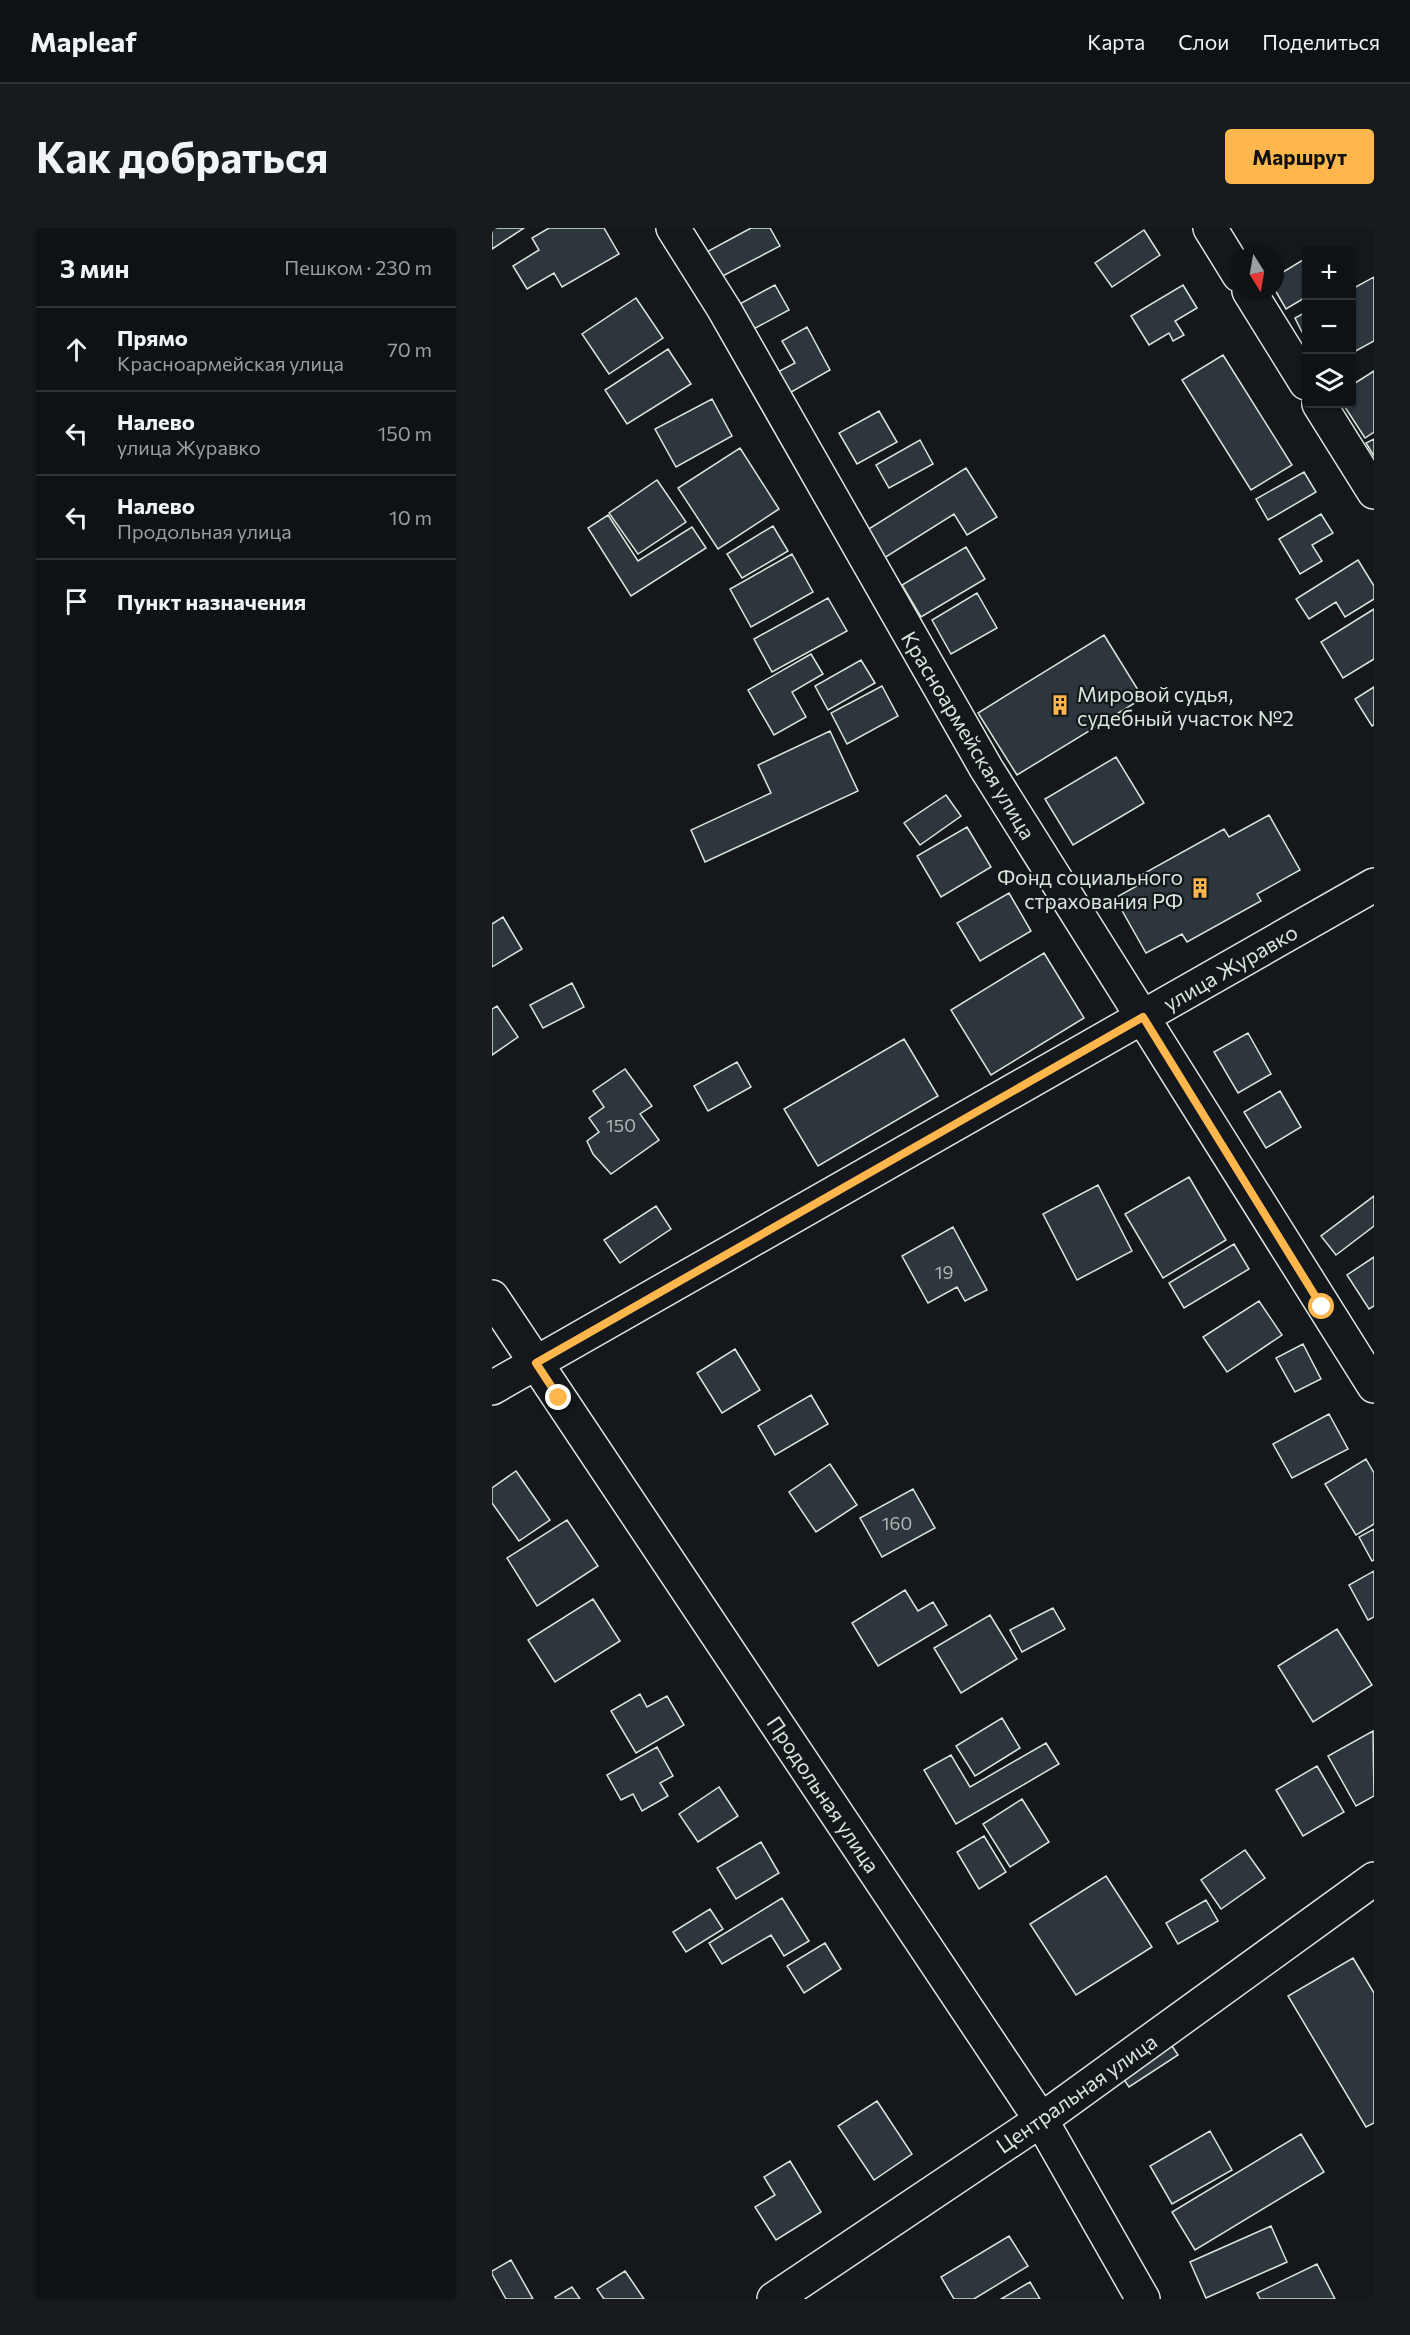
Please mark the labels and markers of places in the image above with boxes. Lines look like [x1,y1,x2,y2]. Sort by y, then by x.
place label: Мировой судья, судебный участок №2 [1077,681,1294,730]
building icon: Мировой судья, судебный участок №2 [1048,693,1072,717]
place label: Фонд социального страхования РФ [997,864,1183,913]
building icon: Фонд социального страхования РФ [1188,876,1212,900]

